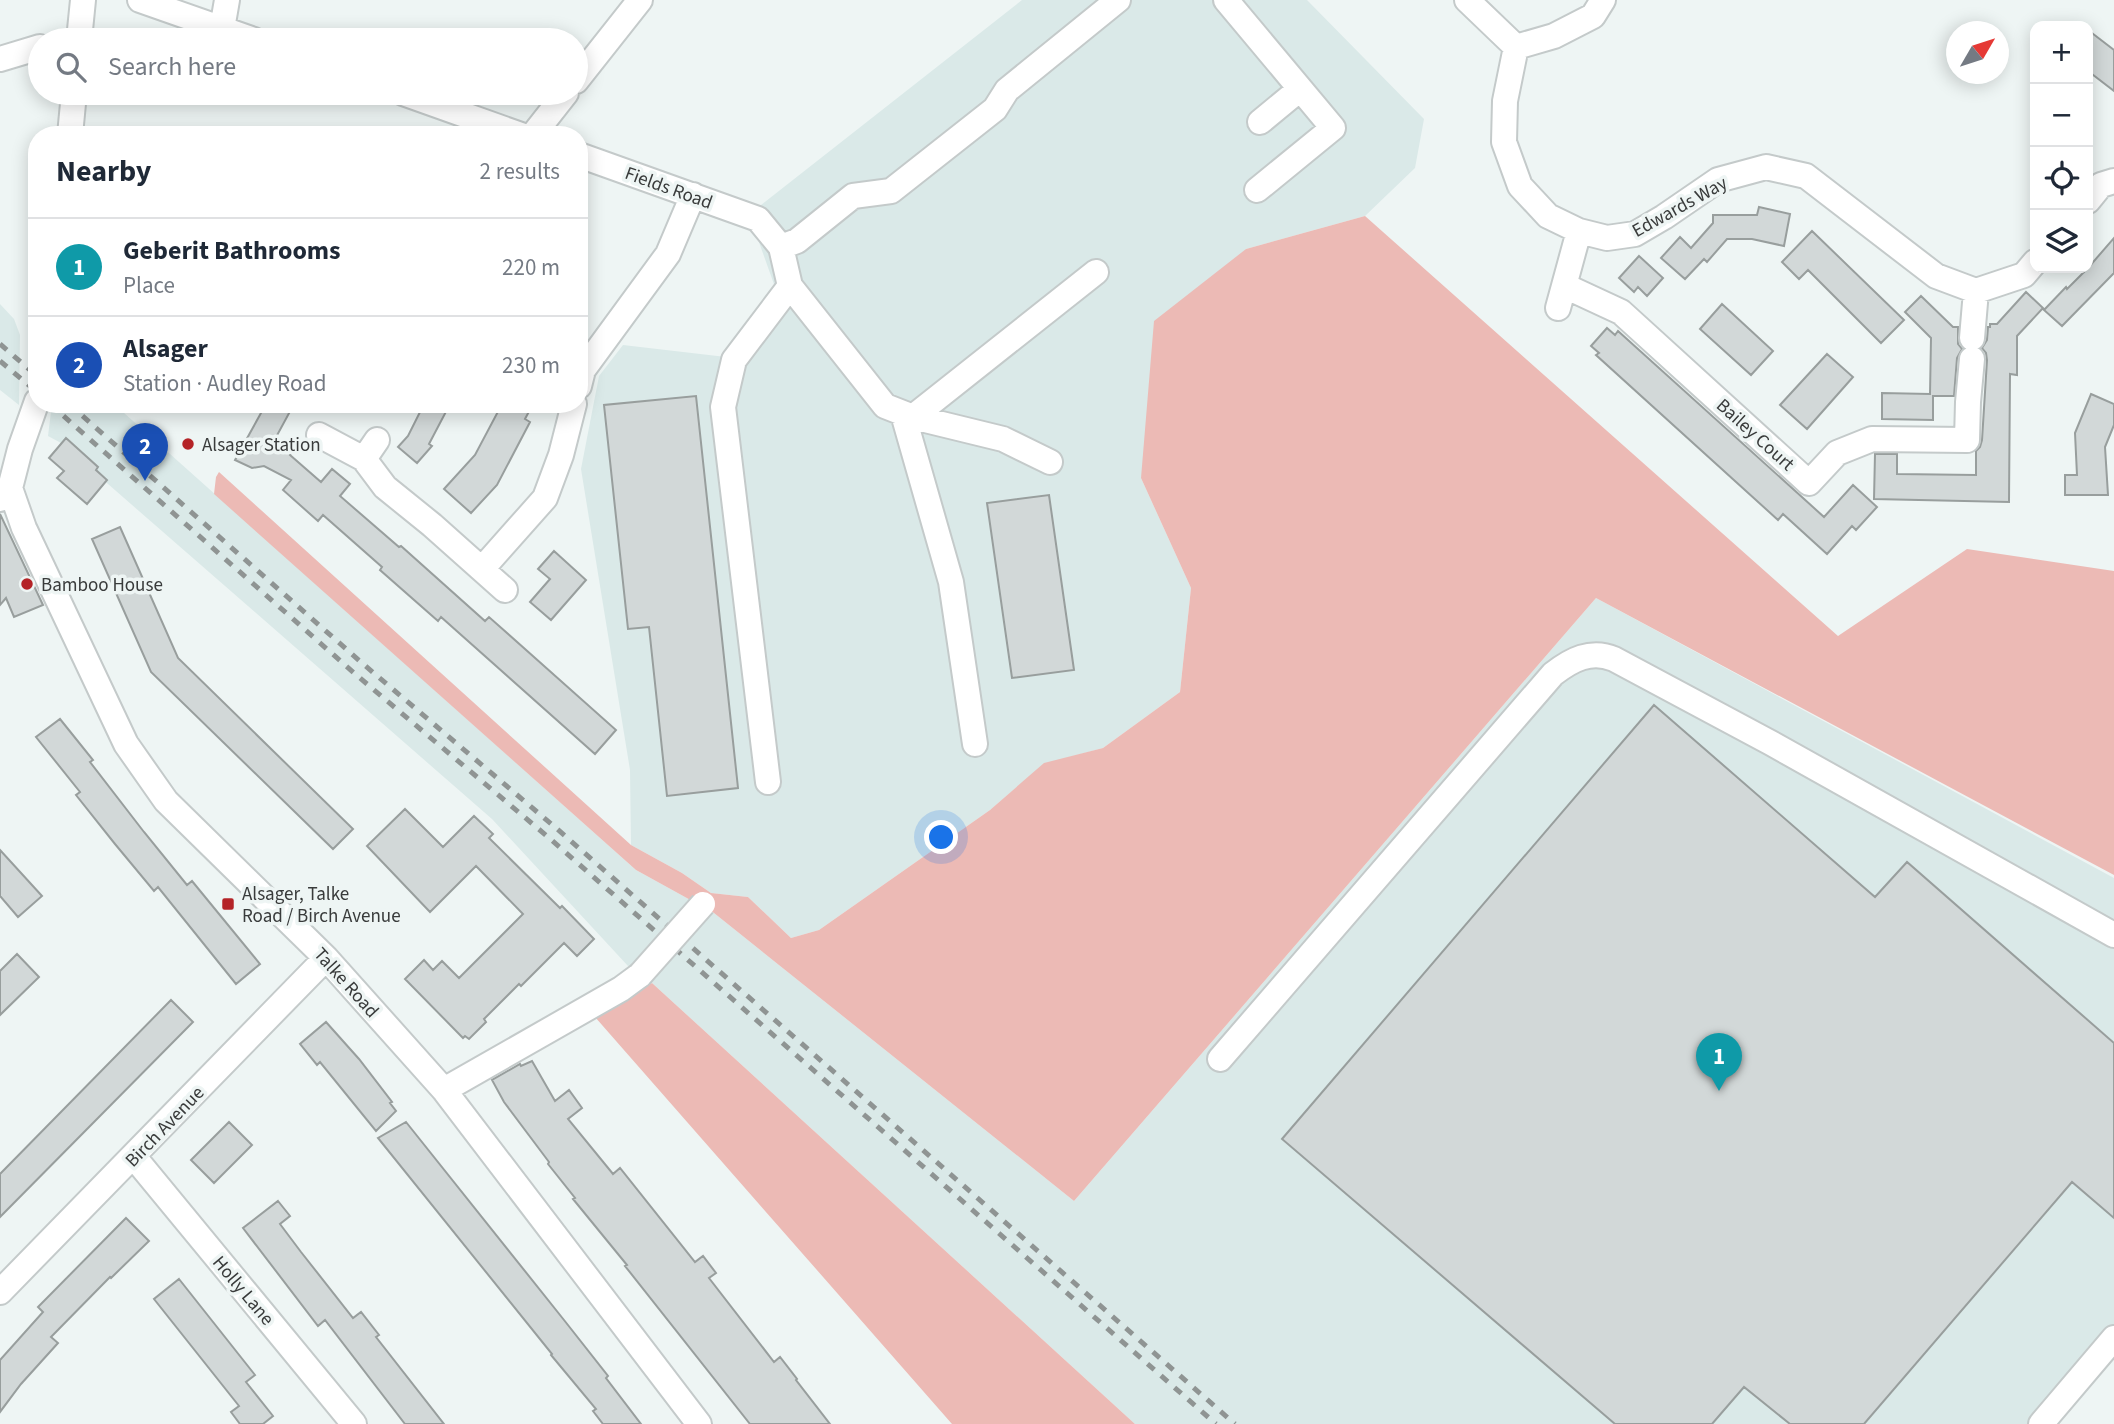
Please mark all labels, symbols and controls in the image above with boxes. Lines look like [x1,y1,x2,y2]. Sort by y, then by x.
north arrow [1946,21,2009,84]
map controls [2030,21,2093,273]
button: + [2030,21,2093,84]
search box [28,28,588,105]
icon: search [52,48,90,86]
text: Search here [108,48,236,85]
button: − [2030,84,2093,147]
button: locate [2030,147,2093,210]
text: Nearby [56,150,151,193]
text: 2 results [480,155,560,188]
street label: Fields Road [621,160,716,217]
street label: Edwards Way [1627,170,1732,245]
button: layers [2030,210,2093,273]
text: Geberit Bathrooms [123,232,341,269]
text: 1 [73,251,85,284]
text: 220 m [502,251,560,284]
text: Place [123,269,175,302]
text: Alsager [123,330,208,367]
text: 2 [73,349,85,382]
text: 230 m [502,349,560,382]
text: Station · Audley Road [123,367,326,400]
street label: Bailey Court [1710,393,1800,478]
pin: 2 [122,423,168,481]
place label: Alsager Station [202,432,321,459]
marker: Alsager Station [180,436,196,452]
place label: Bamboo House [41,572,163,599]
marker: Bamboo House [19,576,35,592]
your location [924,820,958,854]
place label: Alsager, Talke Road / Birch Avenue [242,881,401,930]
marker: Alsager, Talke Road / Birch Avenue [220,896,236,912]
street label: Talke Road [307,942,385,1024]
pin: 1 [1696,1033,1742,1091]
street label: Birch Avenue [119,1080,211,1174]
street label: Holly Lane [206,1250,280,1332]

